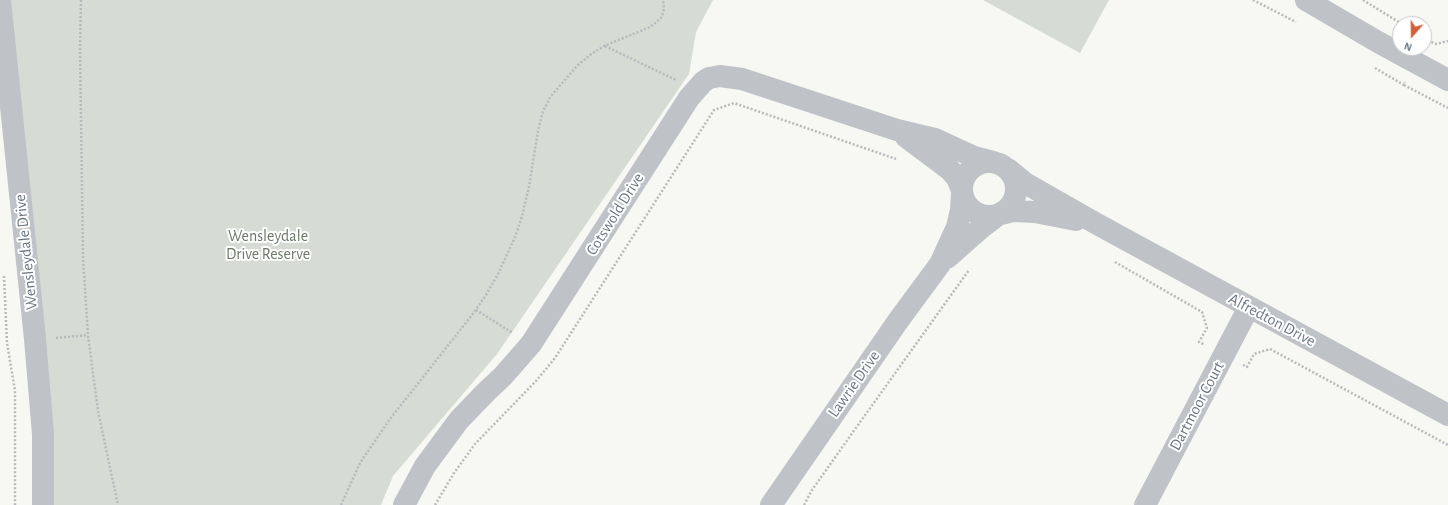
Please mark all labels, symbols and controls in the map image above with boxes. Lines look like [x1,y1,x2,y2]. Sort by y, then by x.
north arrow [1392,16,1432,56]
text: N [1403,40,1414,53]
street label: Cotswold Drive [582,169,648,259]
street label: Wensleydale Drive [10,193,42,311]
park label: Wensleydale Drive Reserve [226,226,310,264]
street label: Alfredton Drive [1225,289,1319,351]
street label: Lawrie Drive [824,347,884,421]
street label: Dartmoor Court [1165,358,1229,454]

